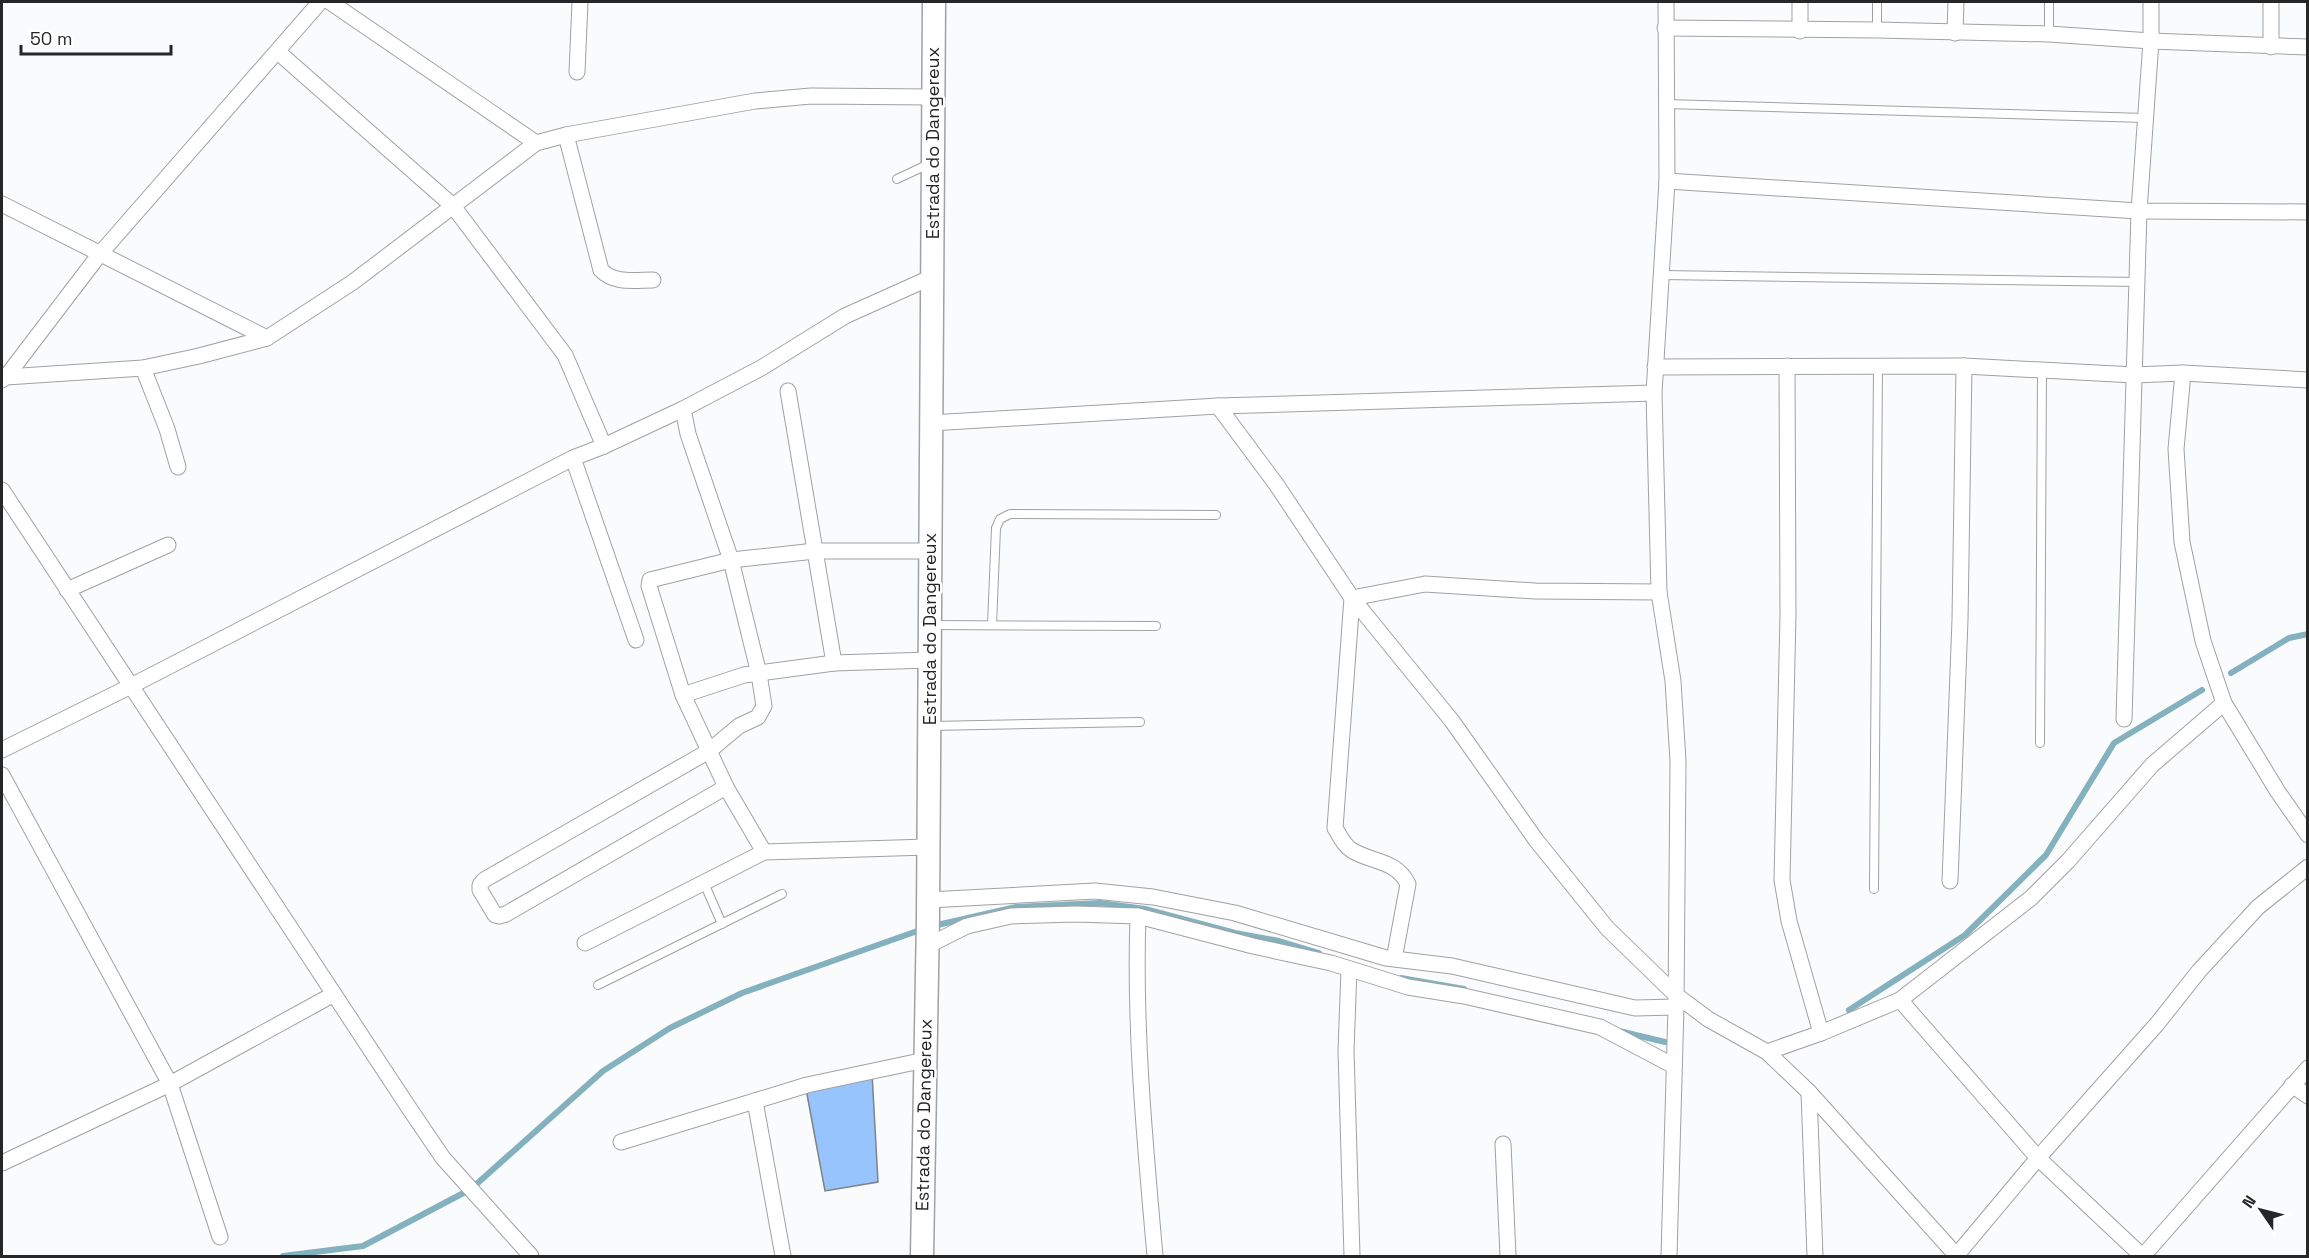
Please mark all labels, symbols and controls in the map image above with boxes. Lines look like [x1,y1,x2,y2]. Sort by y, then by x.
scale bar [21,18,171,56]
text: 50 m [30,27,72,50]
street label: Estrada do Dangereux [921,47,944,239]
street label: Estrada do Dangereux [918,533,941,725]
street label: Estrada do Dangereux [910,1019,937,1211]
north arrow [2231,1180,2291,1240]
text: N [2237,1191,2261,1212]

